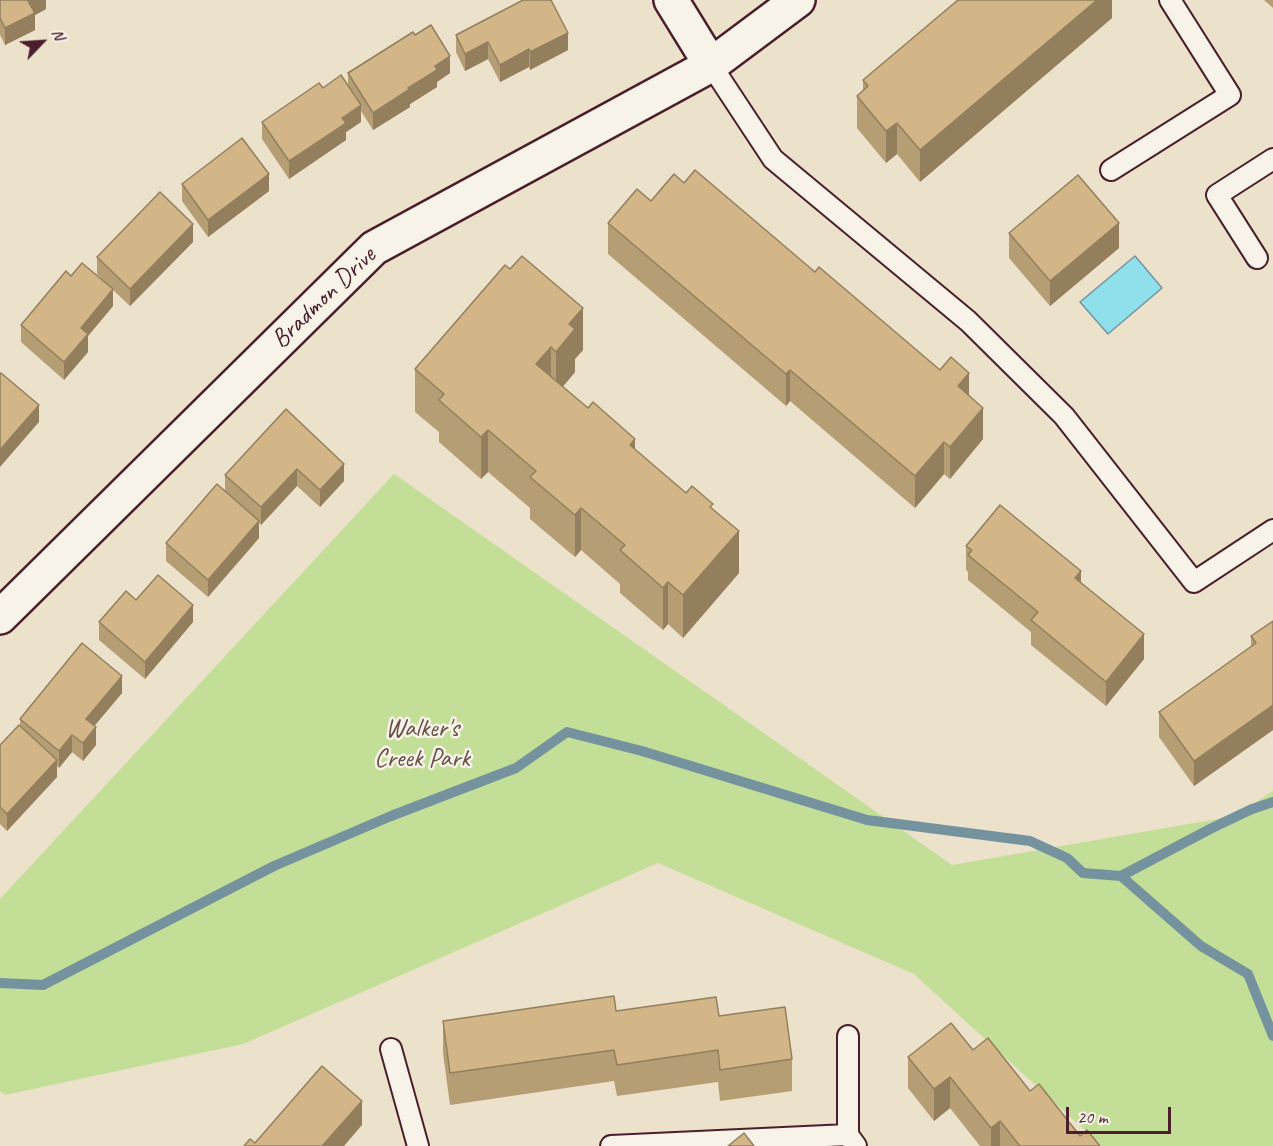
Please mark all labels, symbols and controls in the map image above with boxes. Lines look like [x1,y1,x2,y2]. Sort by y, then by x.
north arrow [12,12,72,72]
text: N [47,26,69,43]
street label: Bradmon Drive [265,241,383,355]
park label: Walker's Creek Park [374,713,470,774]
scale bar [1069,1095,1174,1133]
text: 20 m [1077,1106,1108,1128]

